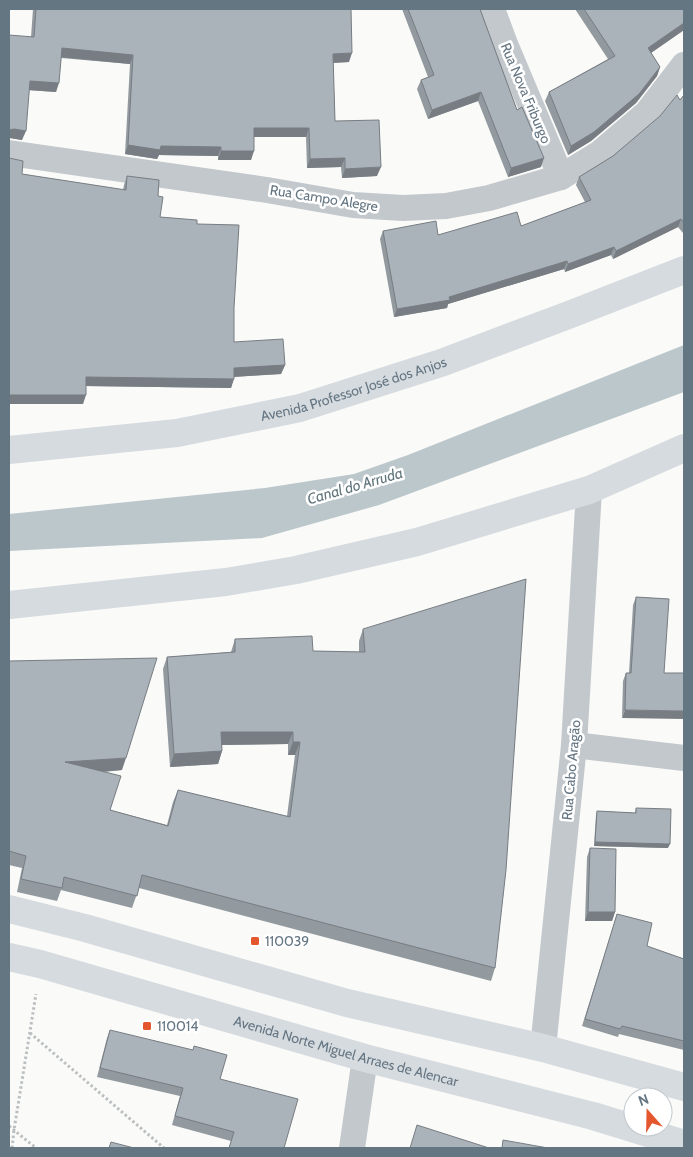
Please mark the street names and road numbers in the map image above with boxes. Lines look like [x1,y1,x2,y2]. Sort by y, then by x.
street label: Rua Nova Friburgo [497,40,555,146]
street label: Rua Campo Alegre [269,181,379,215]
street label: Avenida Professor José dos Anjos [259,353,449,425]
street label: Rua Cabo Aragão [558,719,584,821]
street label: Avenida Norte Miguel Arraes de Alencar [232,1012,461,1091]

